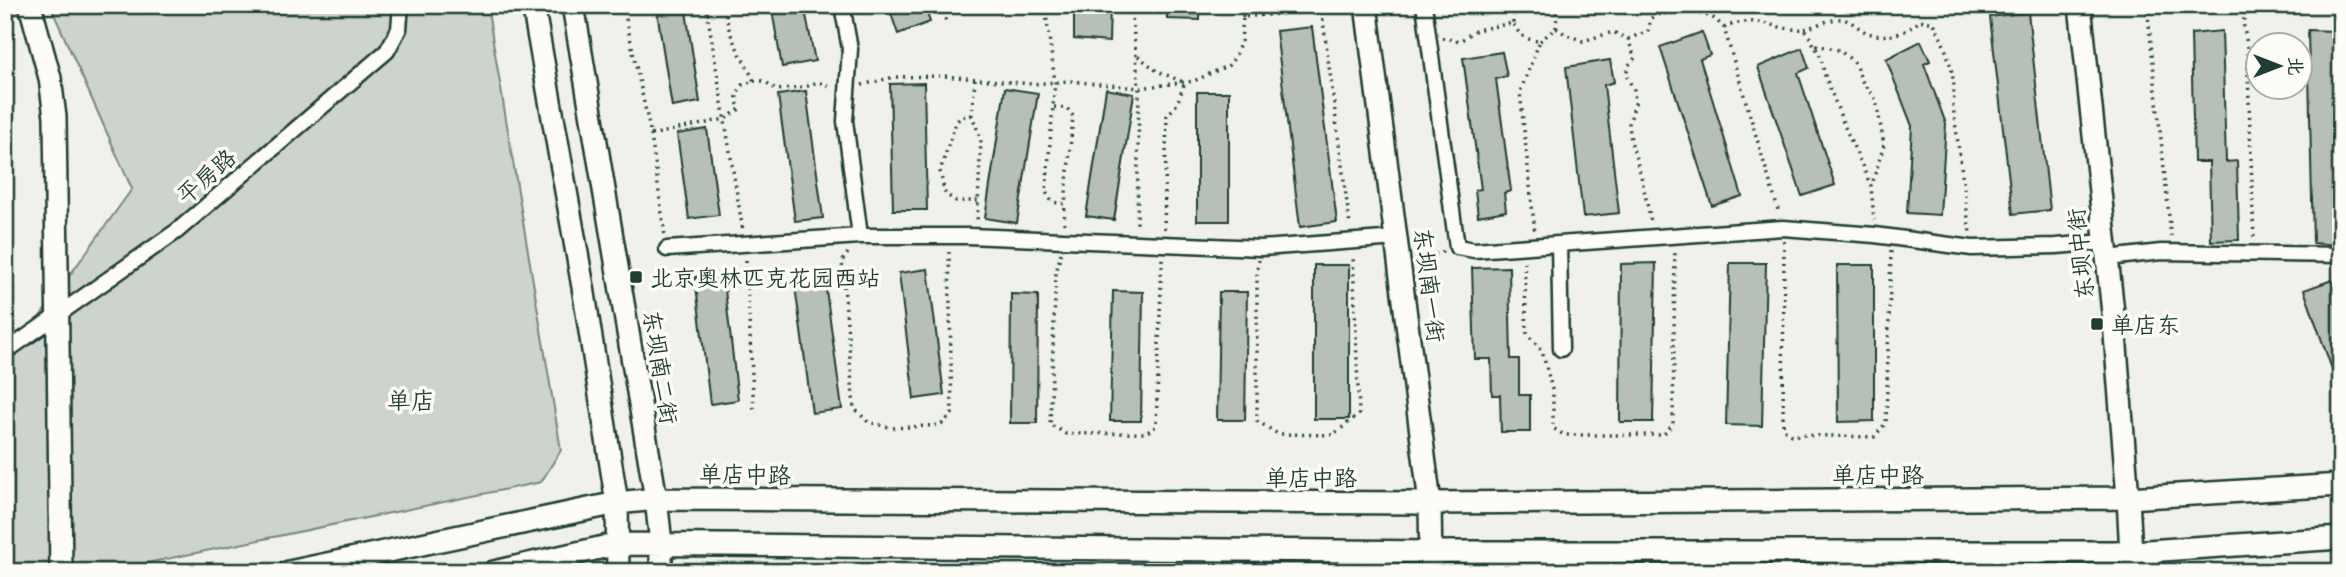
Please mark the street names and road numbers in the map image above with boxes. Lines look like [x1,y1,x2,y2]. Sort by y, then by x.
street label: 平房路 [170,142,242,210]
street label: 东坝中街 [2060,207,2100,301]
street label: 东坝南一街 [1408,226,1452,344]
street label: 东坝南二街 [637,308,685,426]
street label: 单店中路 [699,458,791,490]
street label: 单店中路 [1832,459,1924,490]
street label: 单店中路 [1265,462,1357,493]

